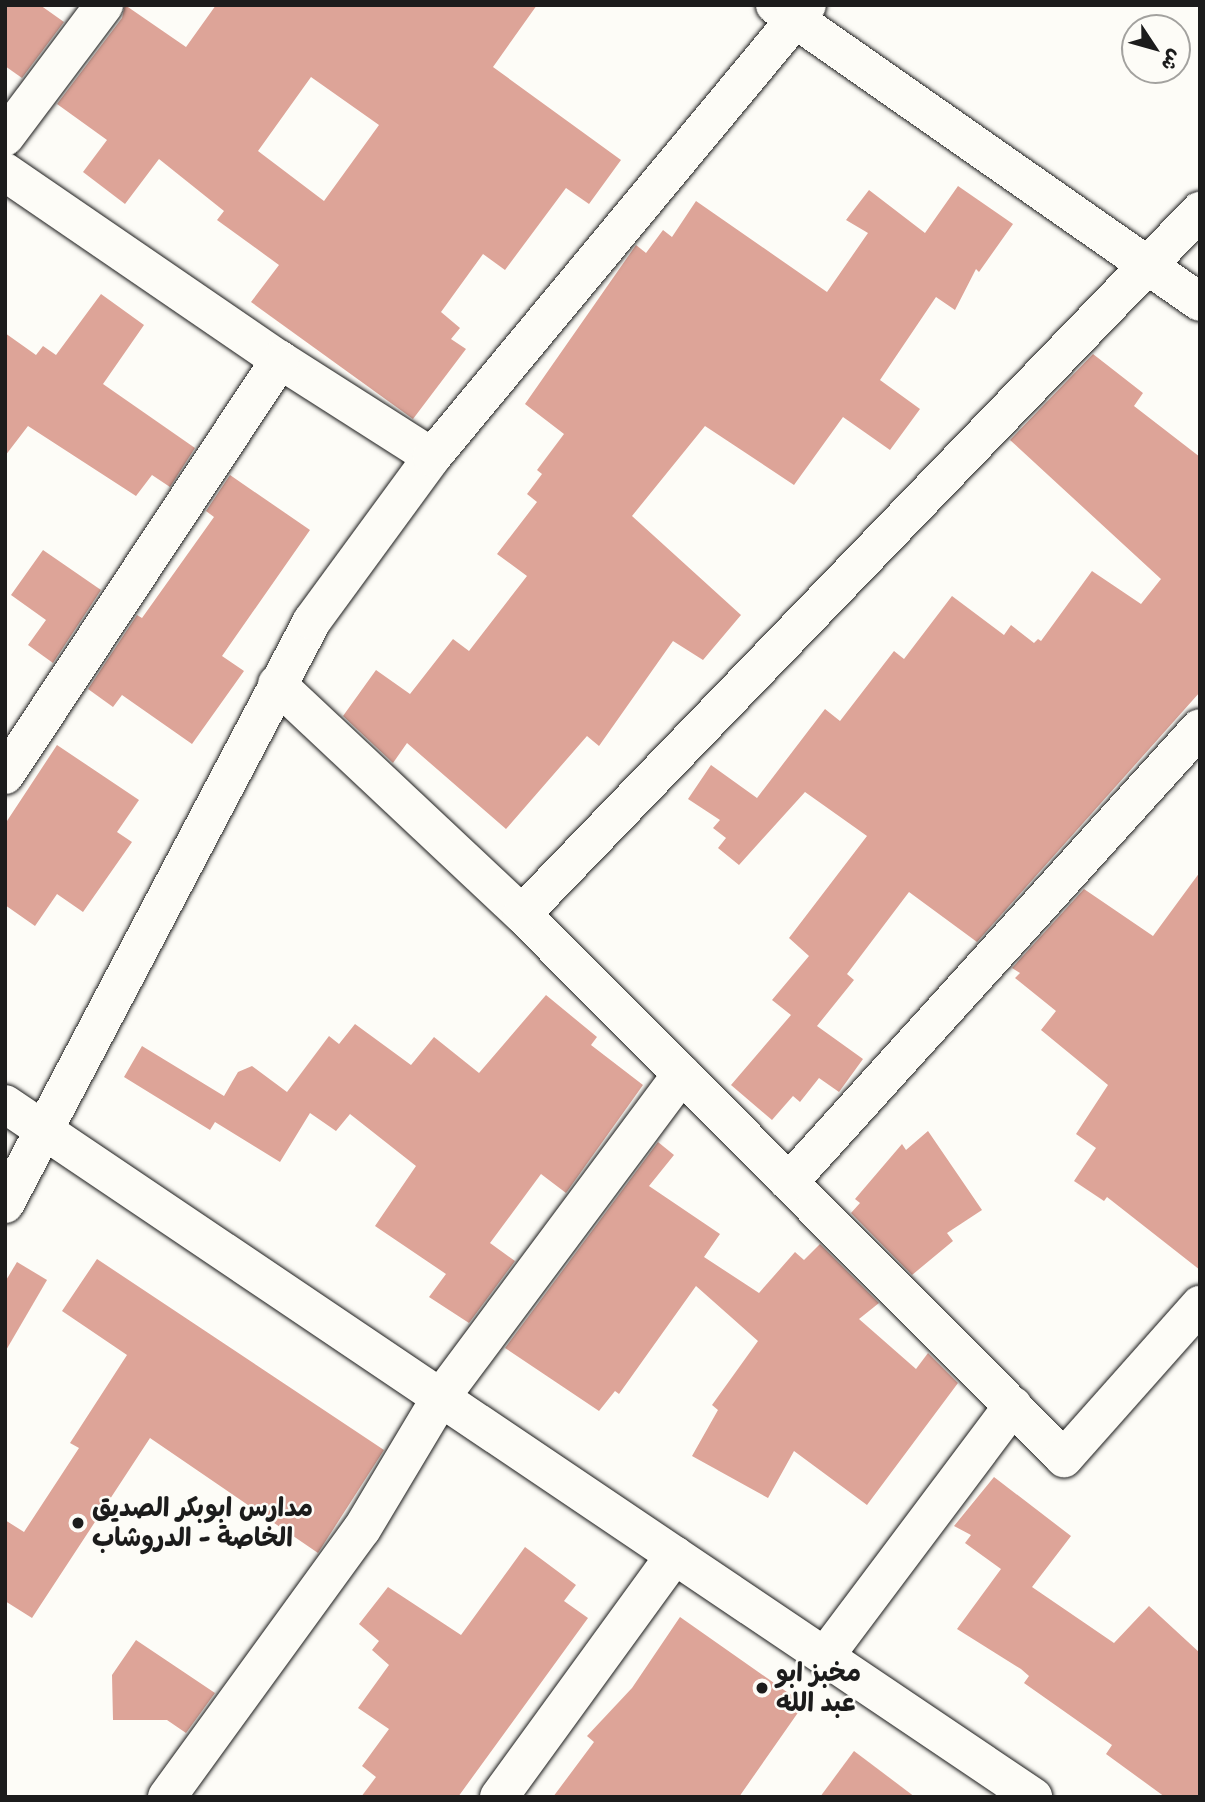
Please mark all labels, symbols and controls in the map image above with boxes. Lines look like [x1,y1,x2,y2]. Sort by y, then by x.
north arrow [1121,14,1191,84]
text: ش [1152,42,1191,79]
place label: مدارس ابوبكر الصديق الخاصة - الدروشاب [92,1492,313,1554]
marker: مدارس ابوبكر الصديق الخاصة - الدروشاب [70,1515,86,1531]
place label: مخبز ابو عبد الله [776,1657,861,1718]
marker: مخبز ابو عبد الله [754,1680,770,1696]

